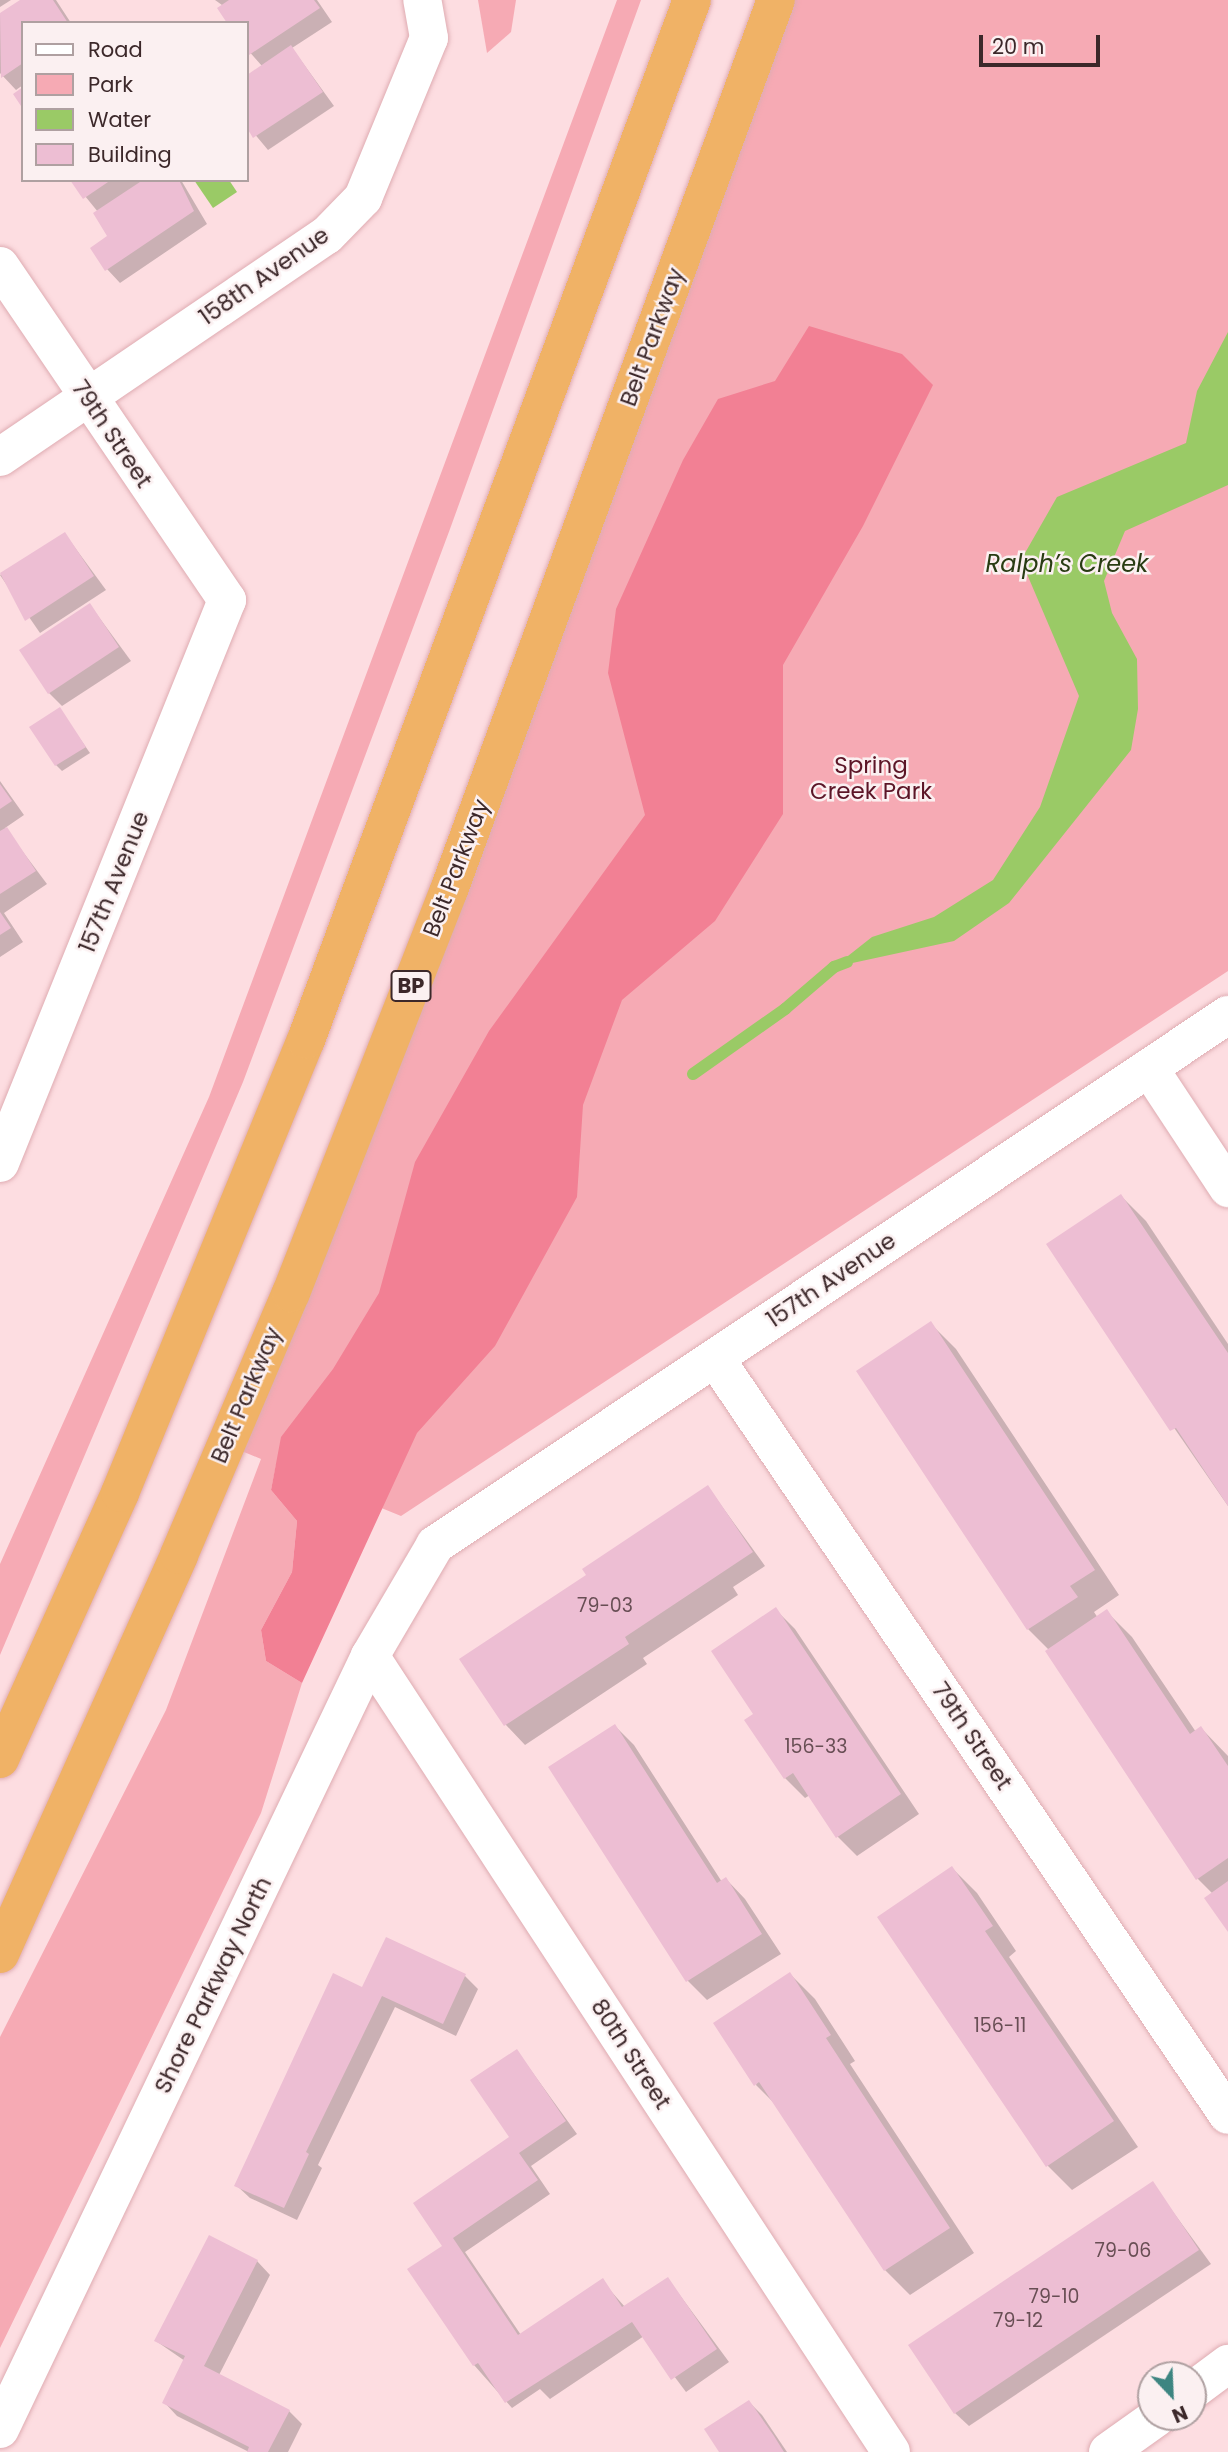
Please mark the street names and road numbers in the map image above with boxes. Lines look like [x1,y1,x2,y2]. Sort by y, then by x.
street label: 158th Avenue [194,221,334,331]
street label: Belt Parkway [614,264,690,410]
street label: 79th Street [66,375,158,493]
street label: Belt Parkway [417,795,495,941]
street label: 157th Avenue [73,807,155,957]
road number: BP [390,968,432,1004]
street label: 157th Avenue [761,1227,901,1333]
street label: Belt Parkway [205,1323,287,1467]
street label: 79th Street [926,1677,1018,1795]
street label: Shore Parkway North [149,1872,277,2098]
street label: 80th Street [585,1994,677,2114]

